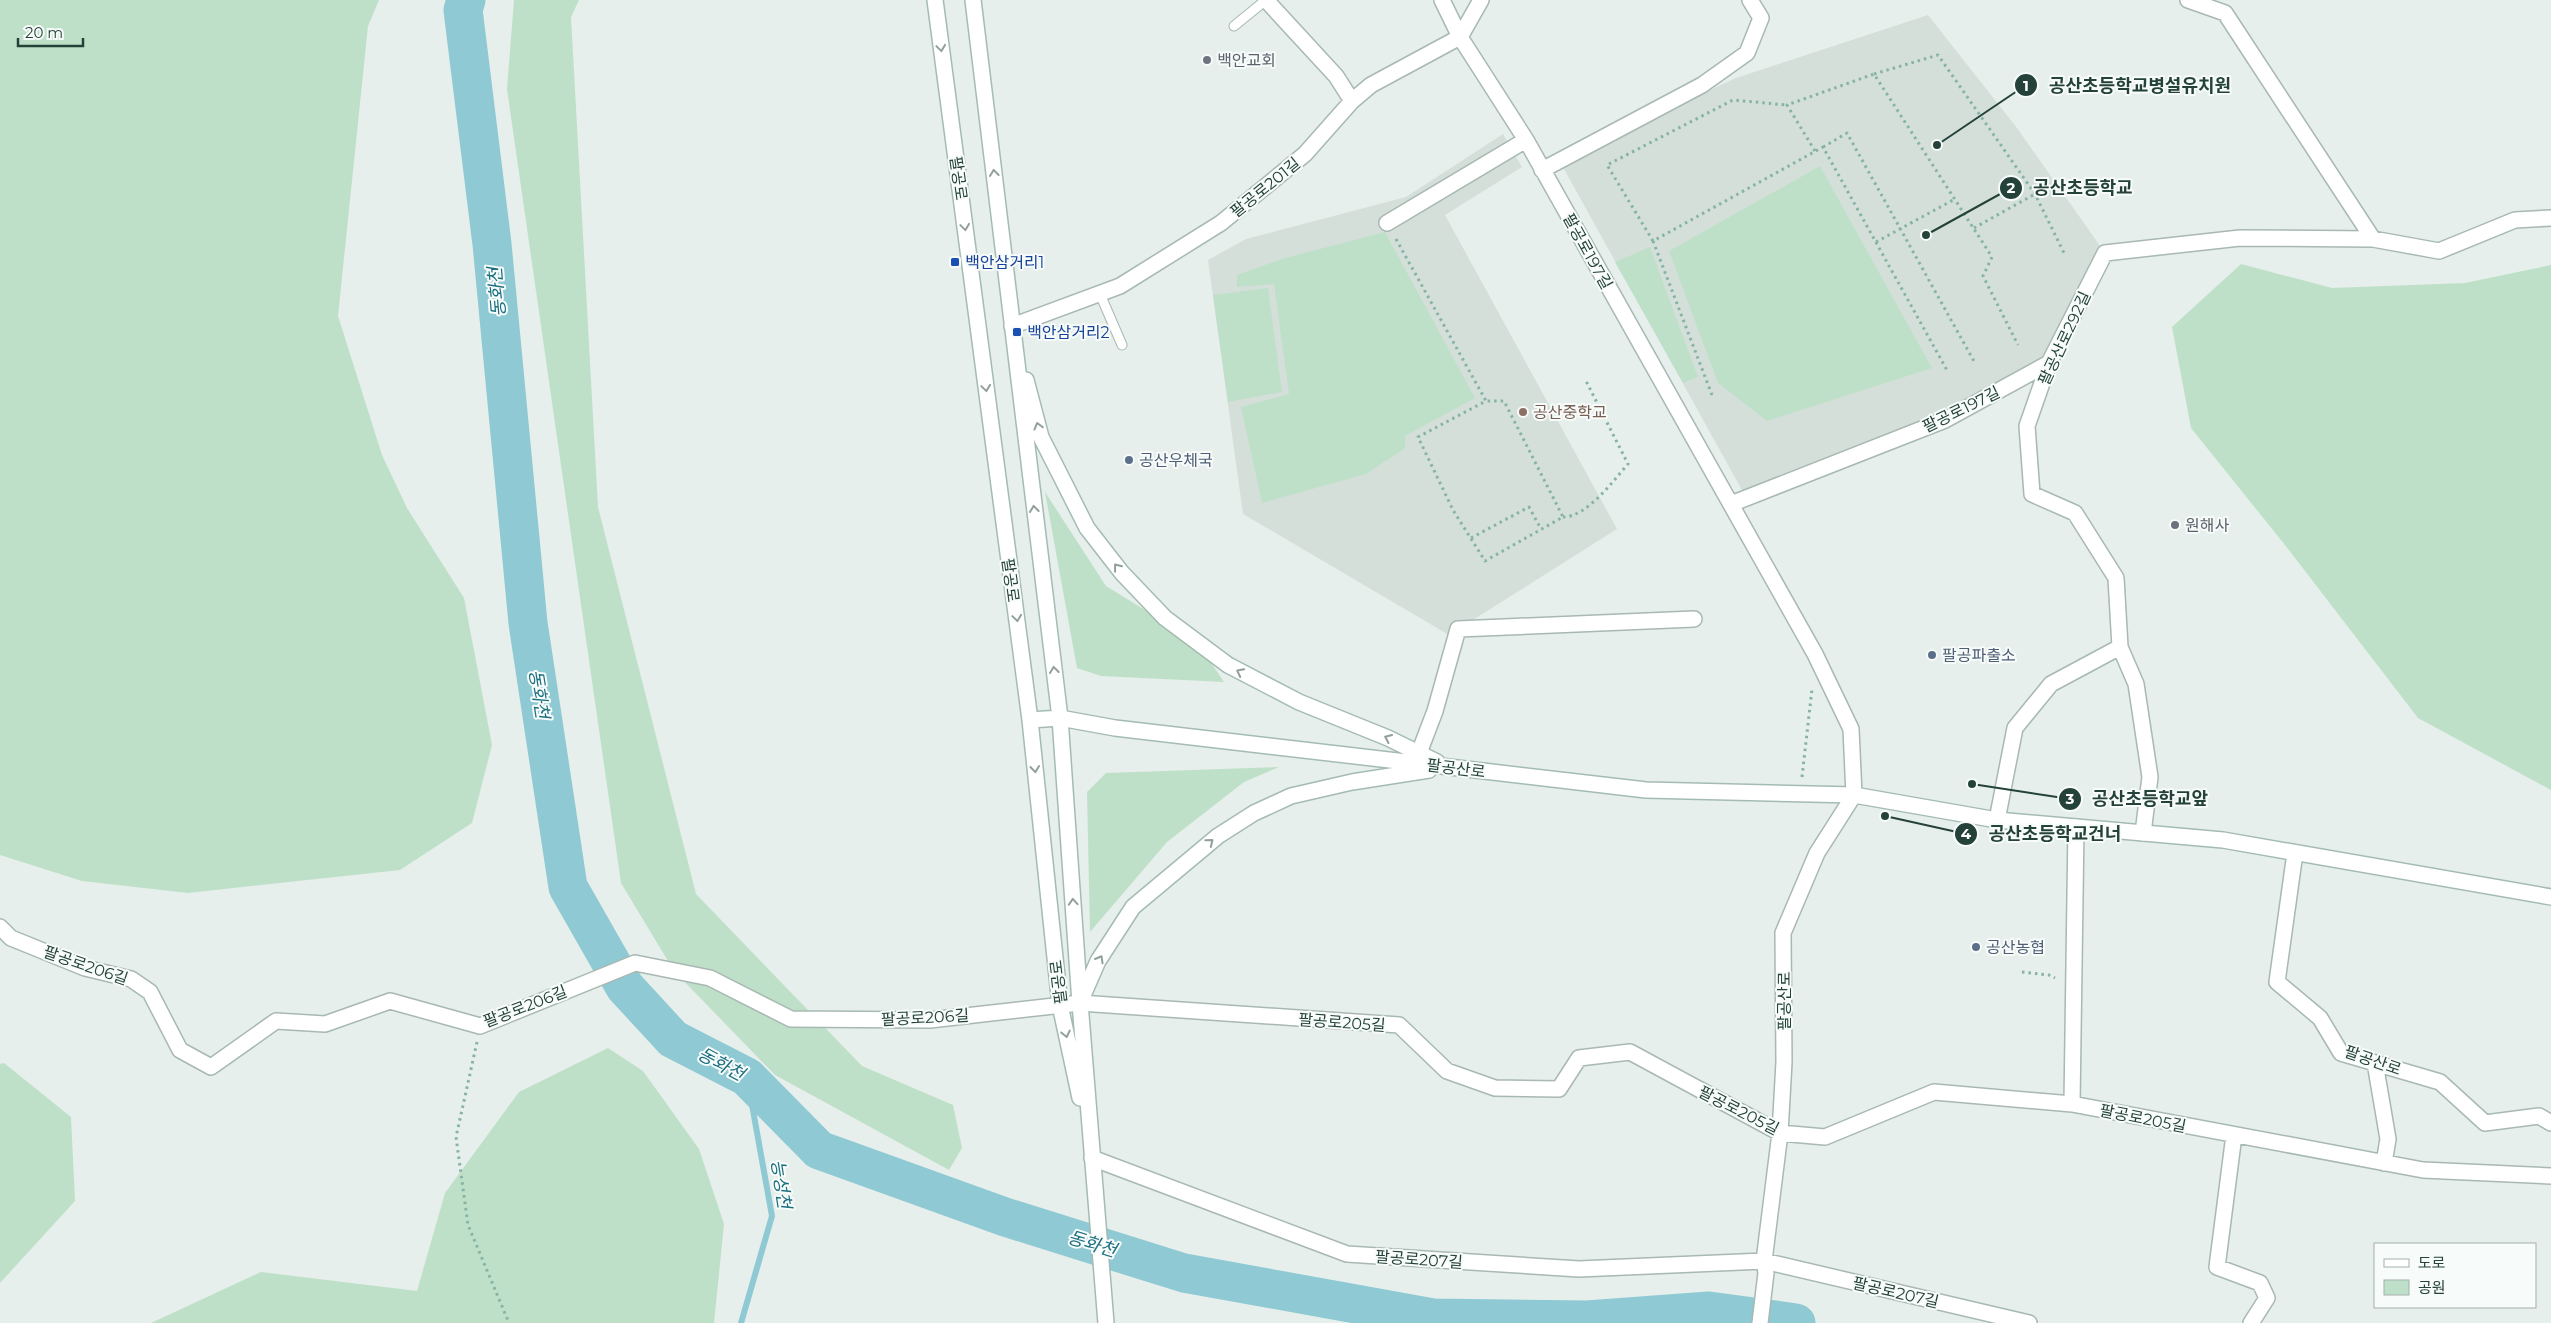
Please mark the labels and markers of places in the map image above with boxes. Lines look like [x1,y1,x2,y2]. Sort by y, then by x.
place label: 백안교회 [1217,51,1276,70]
marker: 백안교회 [1201,54,1213,66]
callout: 공산초등학교병설유치원 [2014,69,2241,102]
callout: 공산초등학교 [1998,172,2143,205]
place label: 백안삼거리1 [965,253,1044,272]
marker: 백안삼거리1 [949,256,961,268]
place label: 백안삼거리2 [1027,323,1110,342]
marker: 백안삼거리2 [1011,326,1023,338]
place label: 공산중학교 [1533,403,1607,422]
marker: 공산중학교 [1517,406,1529,418]
place label: 공산우체국 [1139,451,1213,470]
marker: 공산우체국 [1123,454,1135,466]
place label: 원해사 [2185,516,2229,535]
marker: 원해사 [2169,519,2181,531]
place label: 팔공파출소 [1942,646,2016,665]
marker: 팔공파출소 [1926,649,1938,661]
callout: 공산초등학교앞 [2057,783,2218,816]
callout: 공산초등학교건너 [1954,817,2131,850]
place label: 공산농협 [1986,938,2045,957]
marker: 공산농협 [1970,941,1982,953]

